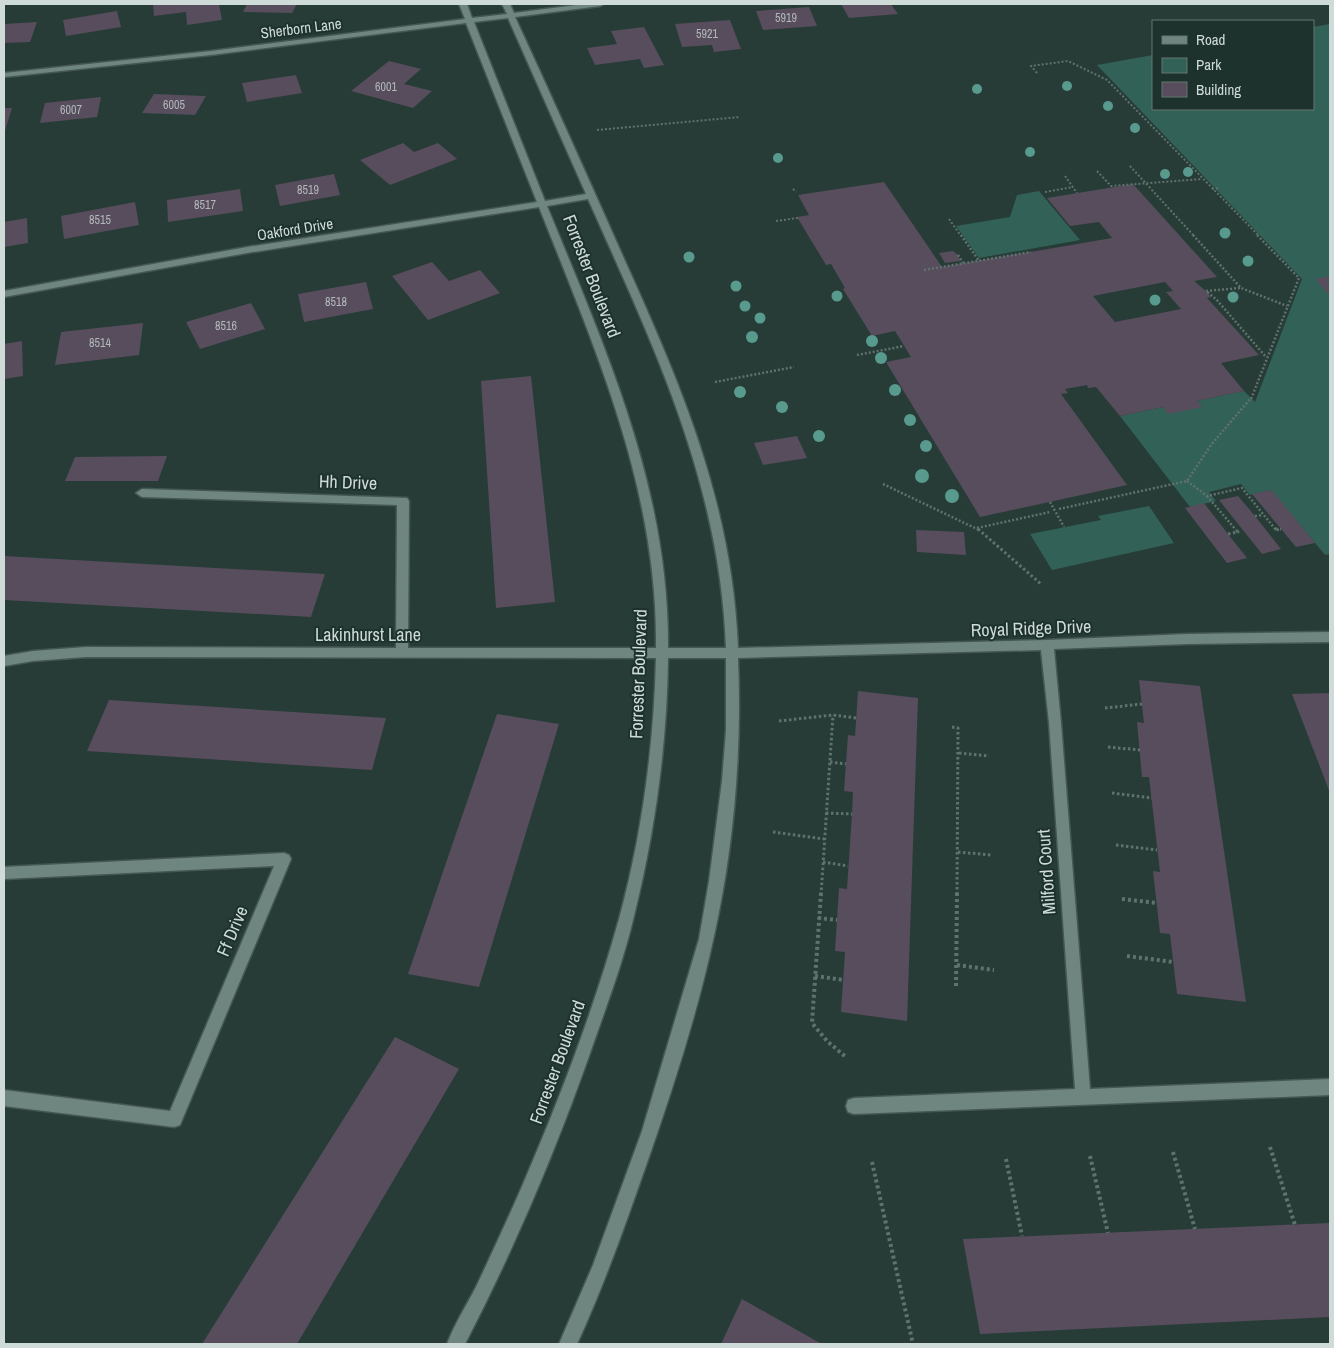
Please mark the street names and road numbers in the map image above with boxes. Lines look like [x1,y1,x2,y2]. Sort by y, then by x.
street label: Sherborn Lane [259,13,343,43]
street label: Forrester Boulevard [557,211,627,341]
street label: Oakford Drive [256,213,335,245]
street label: Hh Drive [318,468,378,496]
street label: Forrester Boulevard [623,609,653,739]
street label: Royal Ridge Drive [970,613,1092,643]
street label: Lakinhurst Lane [315,622,421,647]
street label: Milford Court [1031,829,1061,915]
street label: Ff Drive [210,902,254,960]
street label: Forrester Boulevard [523,997,591,1127]

